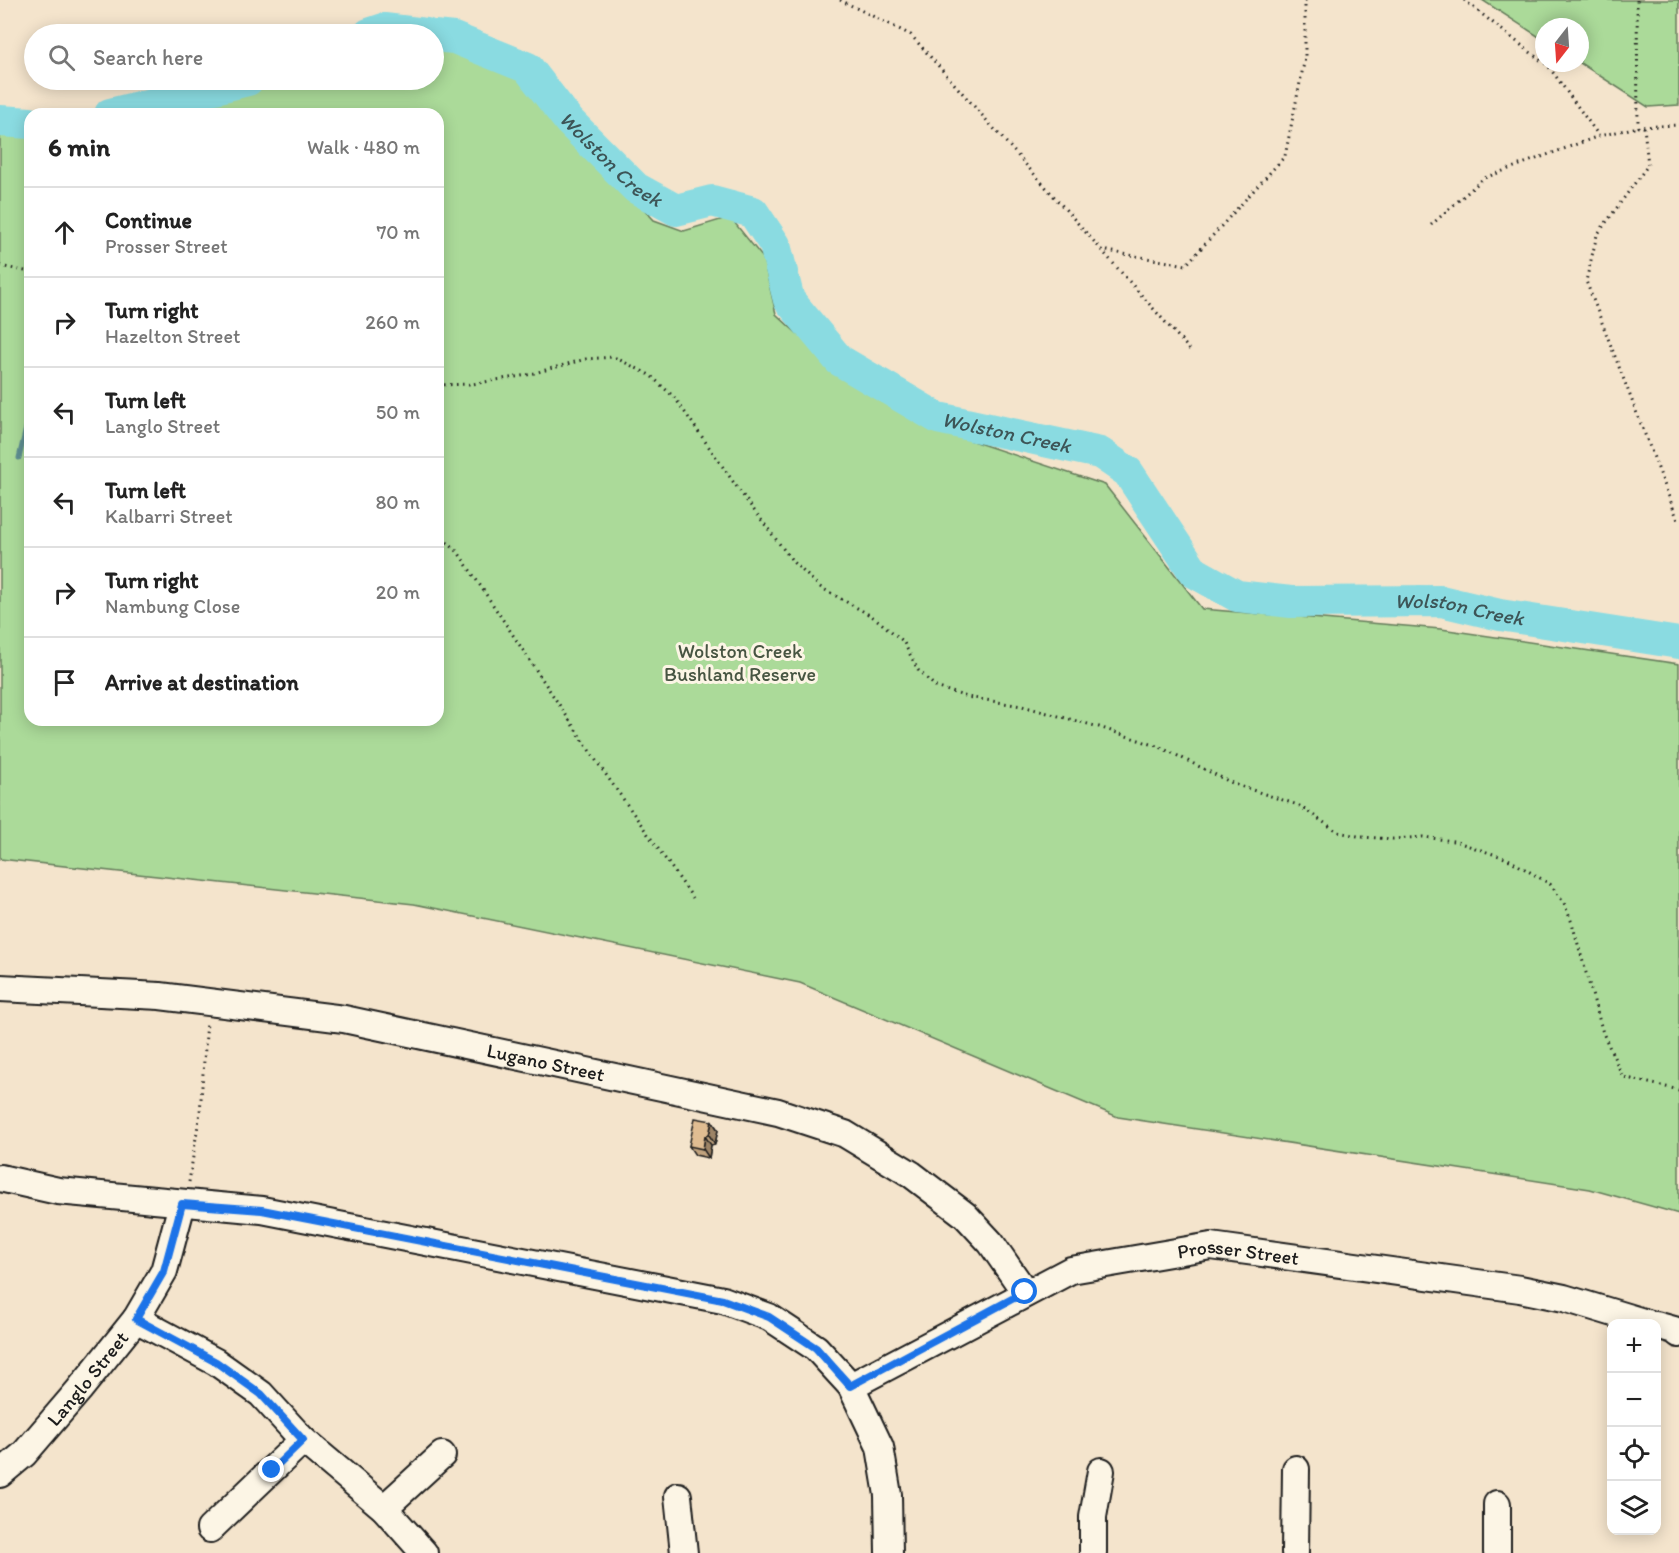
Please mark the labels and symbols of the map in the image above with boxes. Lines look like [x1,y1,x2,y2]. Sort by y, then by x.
north arrow [1535,18,1589,72]
water label: Wolston Creek [555,106,668,212]
water label: Wolston Creek [940,406,1074,459]
water label: Wolston Creek [1394,588,1527,631]
park label: Wolston Creek Bushland Reserve [664,639,816,686]
street label: Lugano Street [485,1038,607,1087]
street label: Prosser Street [1175,1233,1301,1270]
route start [1011,1278,1037,1304]
street label: Langlo Street [42,1326,133,1431]
route end [258,1456,284,1482]

